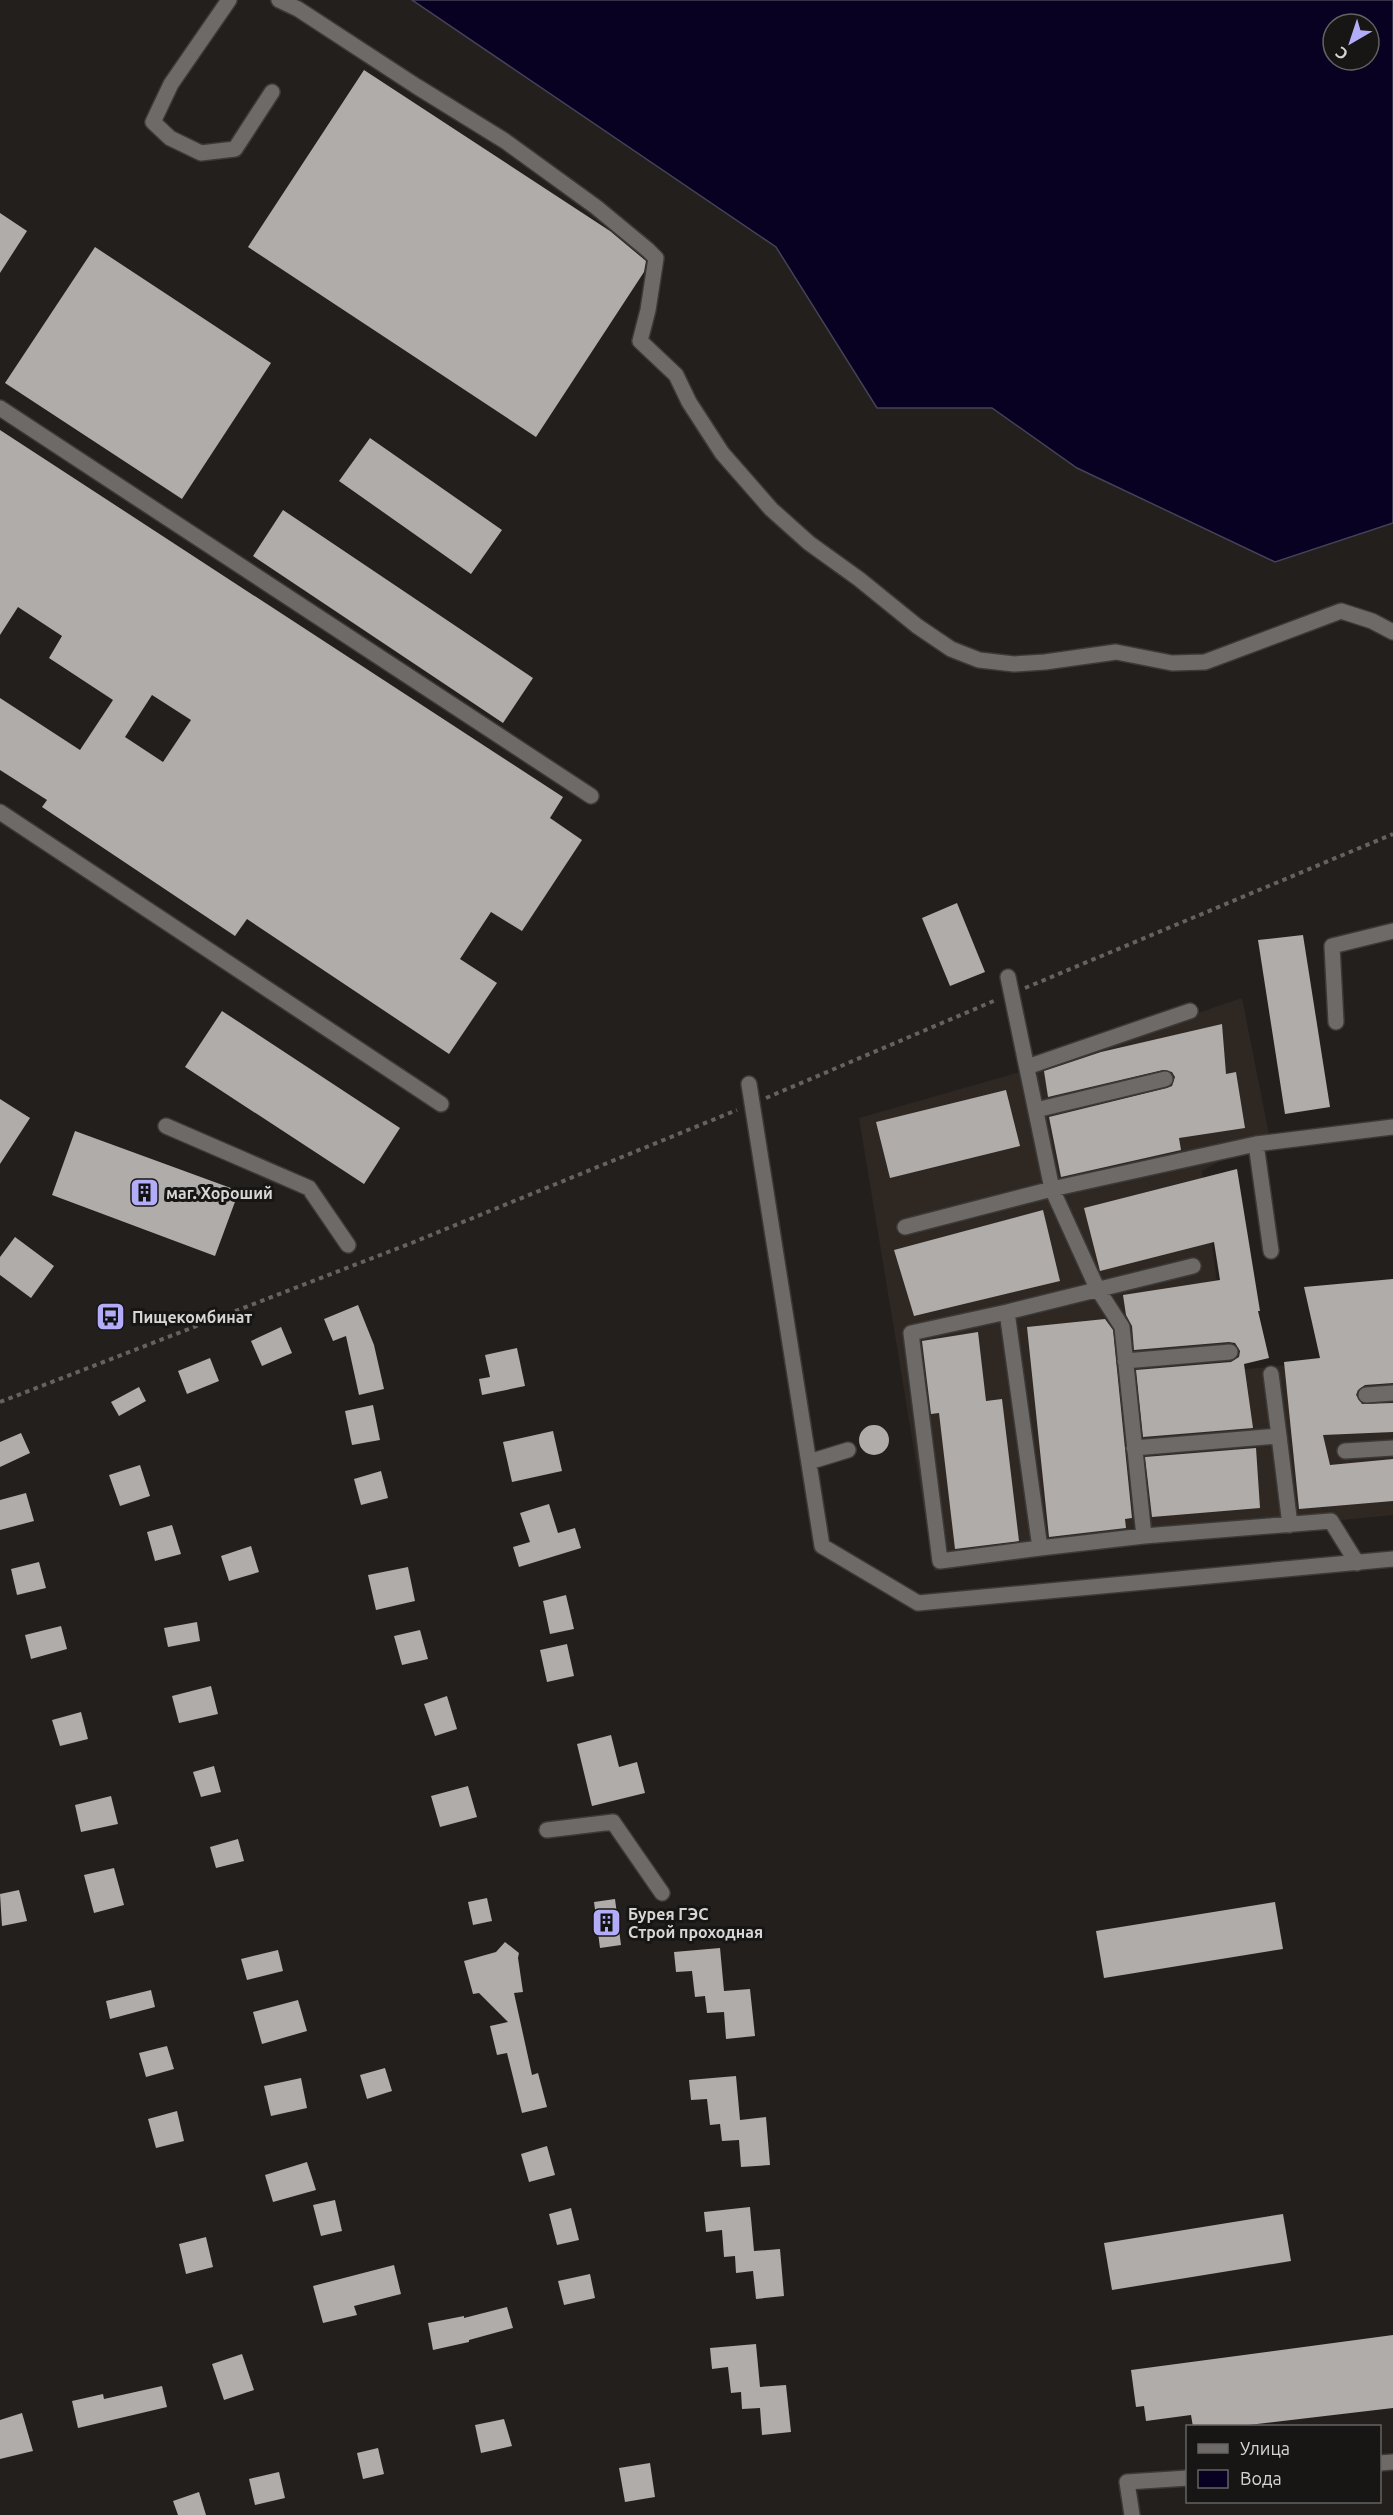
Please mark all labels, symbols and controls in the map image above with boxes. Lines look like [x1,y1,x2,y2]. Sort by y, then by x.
north arrow [1321,12,1381,72]
text: С [1332,43,1351,64]
building icon: маг. Хороший [129,1177,161,1209]
place label: маг. Хороший [166,1184,273,1202]
bus stop icon: Пищекомбинат [95,1301,127,1333]
place label: Пищекомбинат [132,1308,252,1326]
place label: Бурея ГЭС Строй проходная [628,1905,763,1941]
building icon: Бурея ГЭС Строй проходная [591,1907,623,1939]
legend [1186,2425,1381,2503]
text: Улица [1240,2438,1290,2458]
text: Вода [1240,2468,1282,2488]

